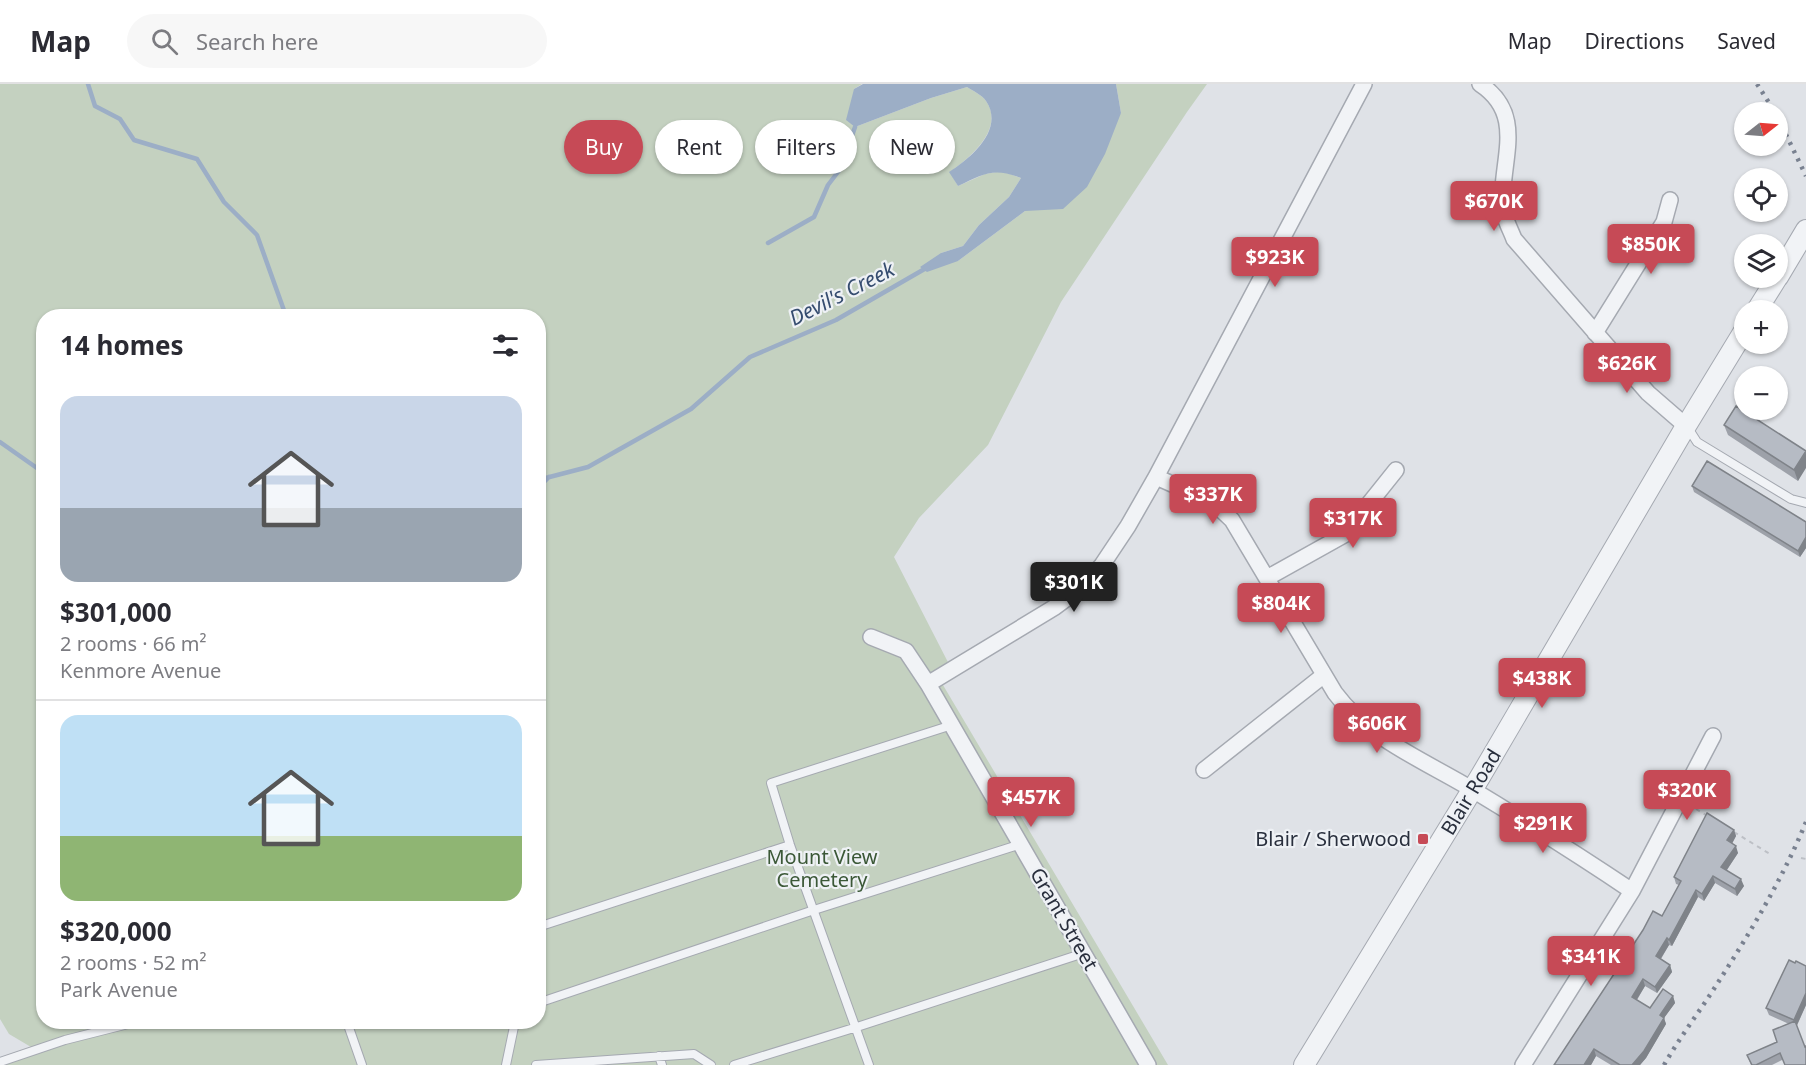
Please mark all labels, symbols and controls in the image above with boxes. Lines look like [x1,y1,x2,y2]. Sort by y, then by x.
search box [127,14,547,68]
text: Map [30,22,91,60]
icon: search [148,25,181,58]
text: Search here [196,26,318,56]
text: Map [1508,27,1552,55]
text: Directions [1585,27,1684,55]
text: Saved [1717,27,1776,55]
north arrow [1734,102,1788,156]
map controls [1734,102,1788,420]
chip: Buy [564,120,643,174]
chip: Rent [655,120,743,174]
chip: Filters [755,120,857,174]
chip: New [869,120,955,174]
button: locate [1734,168,1788,222]
pin: $670K [1452,181,1536,232]
text: $670K [1464,187,1524,214]
pin: $850K [1609,224,1693,275]
text: $850K [1621,230,1681,257]
button: layers [1734,234,1788,288]
pin: $923K [1233,237,1317,288]
text: $923K [1245,243,1305,270]
water label: Devil's Creek [784,254,900,332]
button: + [1734,300,1788,354]
text: 14 homes [60,327,184,363]
icon: filters [489,329,522,362]
pin: $626K [1585,343,1669,394]
text: $626K [1597,349,1657,376]
button: − [1734,366,1788,420]
icon: home [237,435,345,543]
pin: $337K [1171,474,1255,525]
text: $337K [1183,480,1243,507]
pin: $317K [1311,498,1395,549]
text: $317K [1323,504,1383,531]
pin: $301K [1032,562,1116,613]
text: $301K [1044,568,1104,595]
pin: $804K [1239,583,1323,634]
text: $804K [1251,589,1311,616]
text: $301,000 [60,594,172,630]
text: 2 rooms · 66 m² [60,630,207,657]
text: Kenmore Avenue [60,657,221,684]
pin: $438K [1500,658,1584,709]
text: $438K [1512,664,1572,691]
pin: $606K [1335,703,1419,754]
text: $606K [1347,709,1407,736]
street label: Blair Road [1434,744,1507,840]
icon: home [237,754,345,862]
pin: $320K [1645,770,1729,821]
text: $320K [1657,776,1717,803]
pin: $457K [989,777,1073,828]
text: $457K [1001,783,1061,810]
pin: $291K [1501,803,1585,854]
text: $291K [1513,809,1573,836]
place label: Blair / Sherwood [1255,825,1411,852]
marker: Blair / Sherwood [1416,832,1430,846]
park label: Mount View Cemetery [766,843,878,893]
street label: Grant Street [1024,863,1105,975]
text: $320,000 [60,913,172,949]
pin: $341K [1549,936,1633,987]
text: $341K [1561,942,1621,969]
text: 2 rooms · 52 m² [60,949,207,976]
text: Park Avenue [60,976,178,1003]

